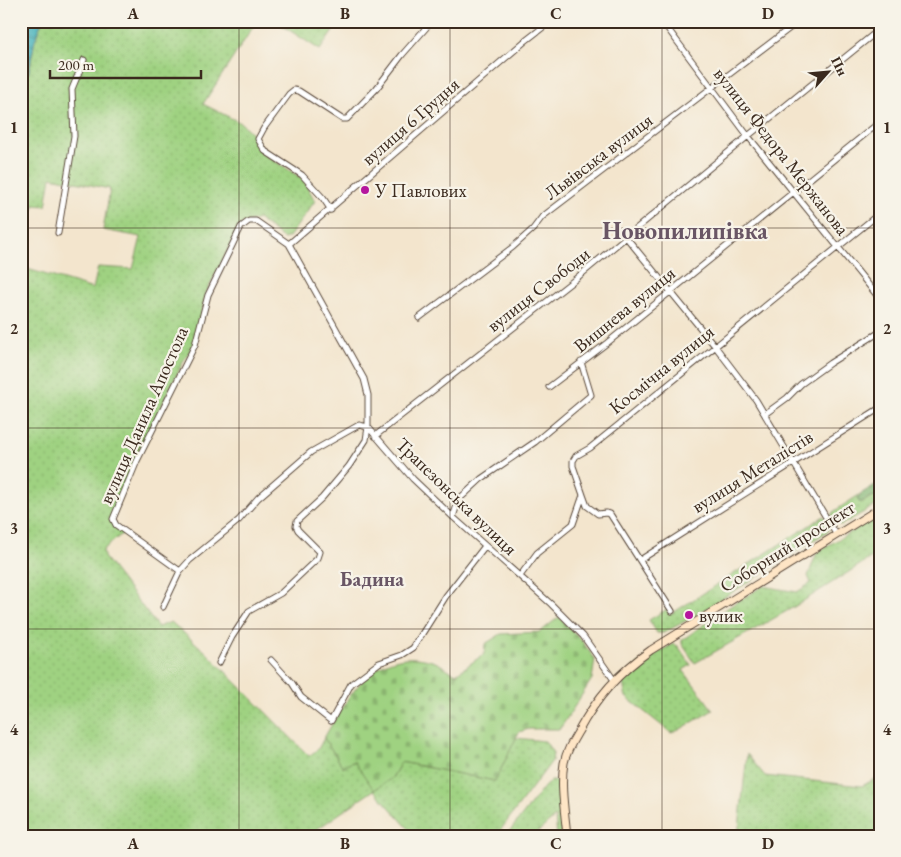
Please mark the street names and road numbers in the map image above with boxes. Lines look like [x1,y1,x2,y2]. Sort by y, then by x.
street label: вулиця Федора Мержанова [708,62,855,241]
street label: вулиця 6 Грудня [356,72,465,171]
street label: Львівська вулиця [539,107,658,205]
street label: вулиця Свободи [482,241,595,338]
street label: Вишнева вулиця [568,260,681,358]
street label: Космічна вулиця [603,319,720,420]
street label: вулиця Данила Апостола [93,322,194,508]
street label: вулиця Металістів [687,424,818,519]
street label: Трапезонська вулиця [391,432,523,561]
street label: Соборний проспект [715,495,860,598]

